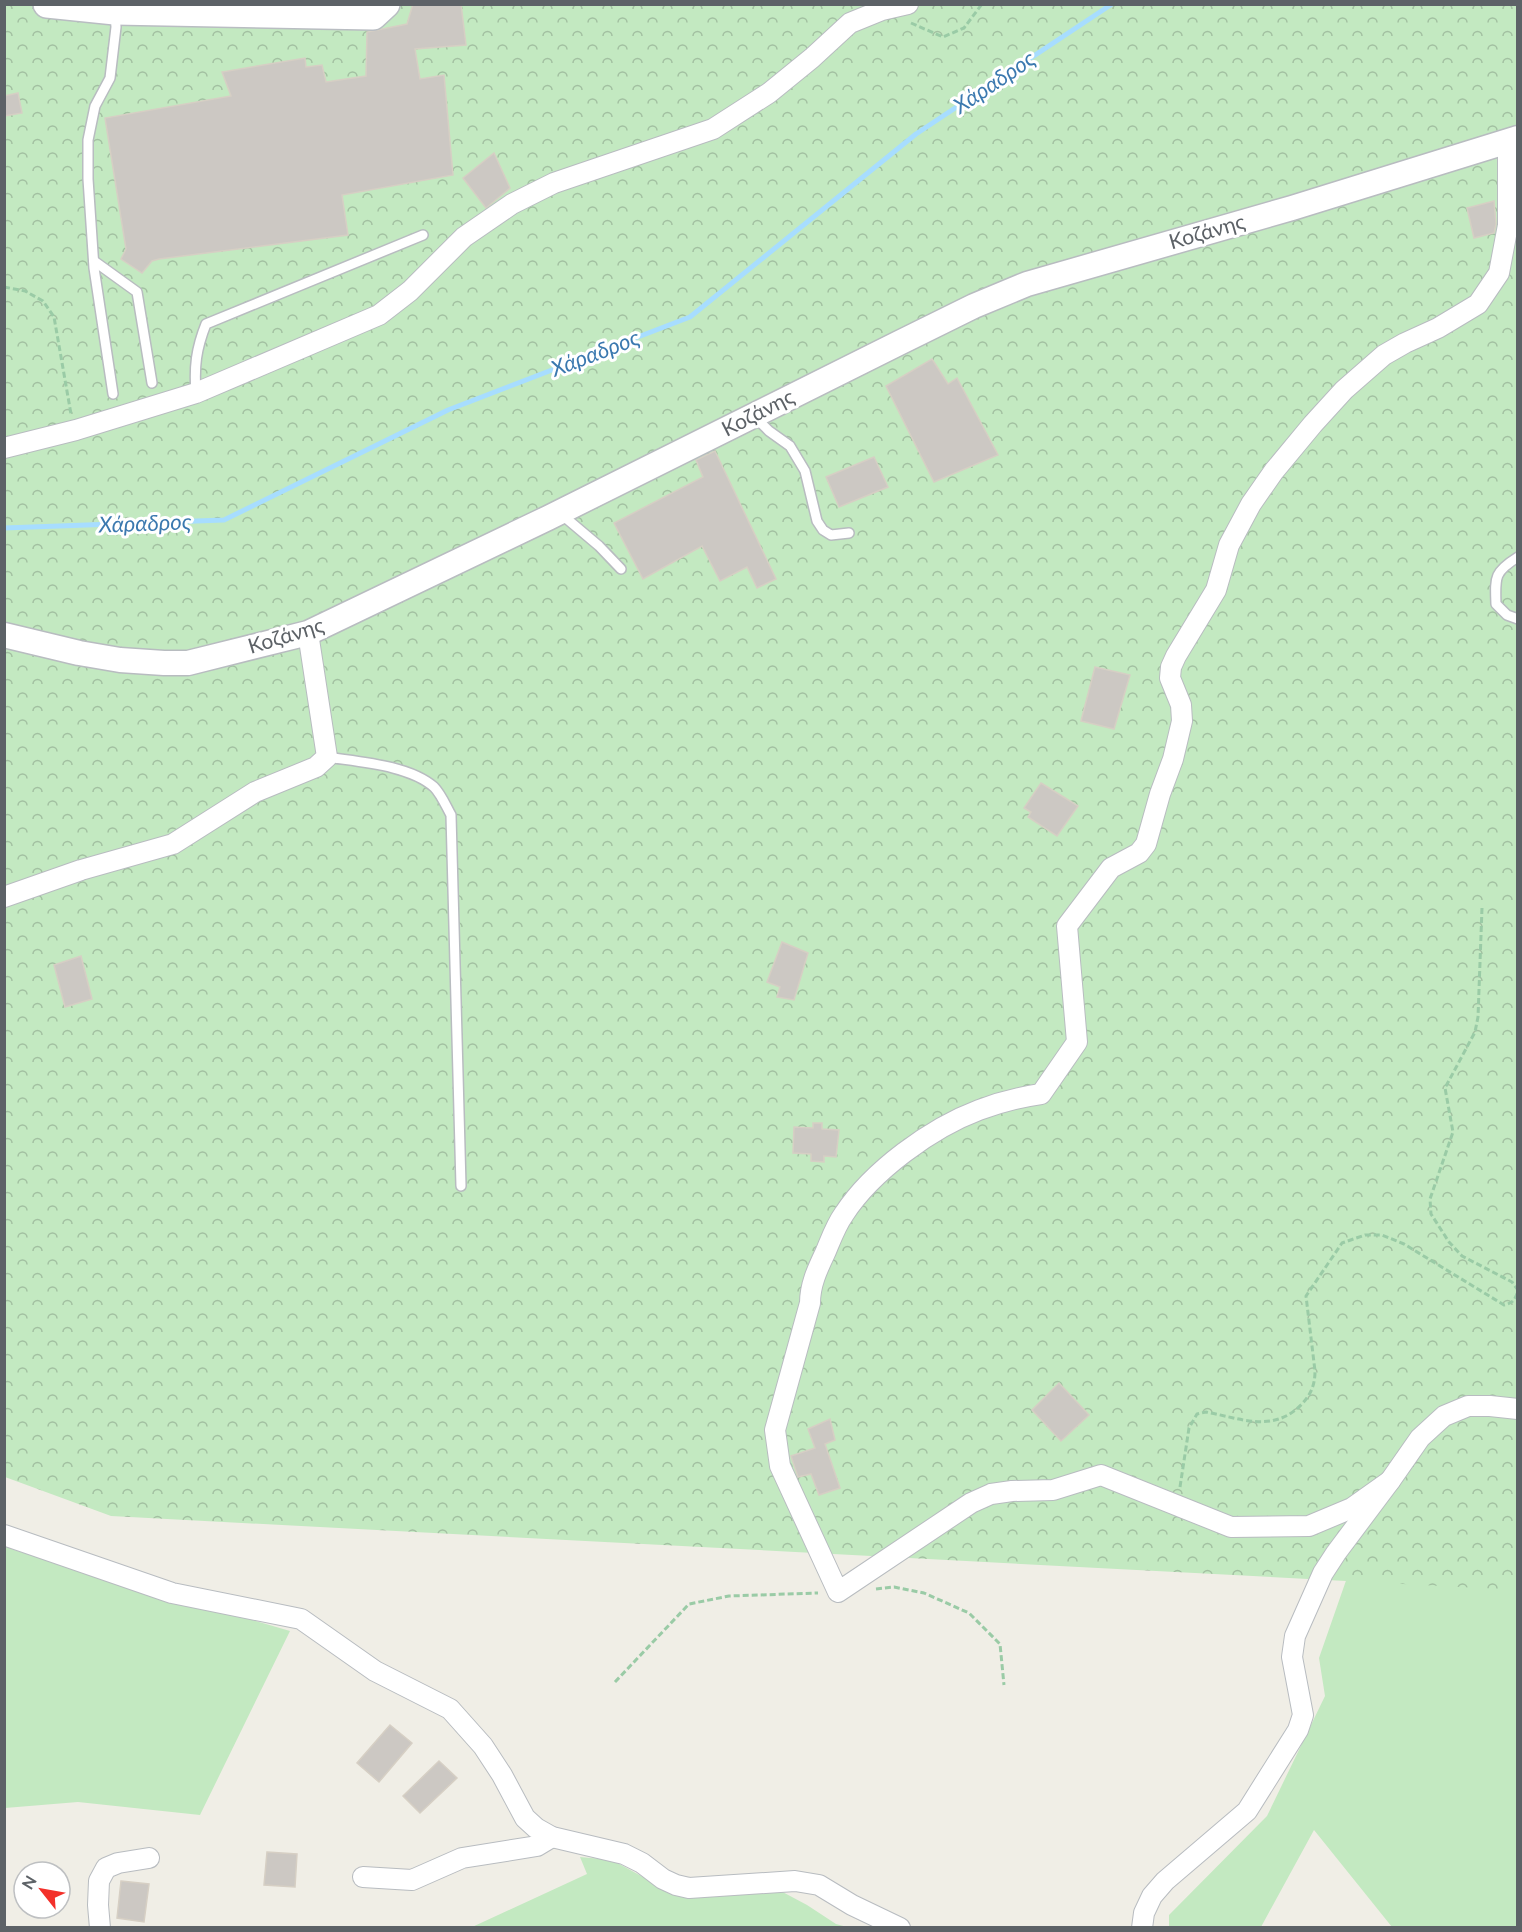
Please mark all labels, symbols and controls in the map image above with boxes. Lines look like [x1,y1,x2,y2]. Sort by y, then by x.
water label: Χάραδρος [947,44,1040,119]
street label: Κοζάνης [1166,208,1248,253]
water label: Χάραδρος [546,323,643,382]
street label: Κοζάνης [717,383,798,440]
water label: Χάραδρος [97,507,192,538]
street label: Κοζάνης [245,611,327,658]
north arrow [12,1860,72,1920]
text: N [17,1872,40,1892]

